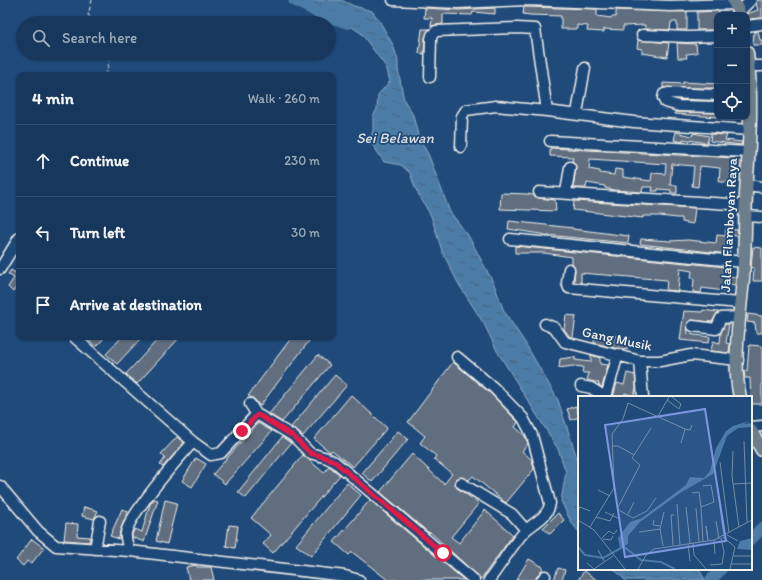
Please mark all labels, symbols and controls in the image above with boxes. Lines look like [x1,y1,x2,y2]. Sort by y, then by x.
map controls [714,12,750,120]
button: + [714,12,750,48]
search box [16,16,336,60]
icon: search [30,27,52,49]
text: Search here [62,29,137,47]
button: − [714,48,750,84]
button: locate [714,84,750,120]
text: 4 min [32,88,74,108]
text: Walk · 260 m [248,91,320,106]
water label: Sei Belawan [356,129,434,147]
icon: ahead [32,150,54,172]
text: Continue [70,152,129,170]
text: 230 m [284,153,320,168]
street label: Jalan Flamboyan Raya [717,157,741,292]
icon: left [32,222,54,244]
text: Turn left [70,224,125,242]
text: 30 m [291,225,320,240]
icon: arrive [32,294,54,316]
text: Arrive at destination [70,296,202,314]
street label: Gang Musik [580,323,654,355]
inset map [578,396,752,570]
route end [233,422,251,440]
route start [434,544,452,562]

